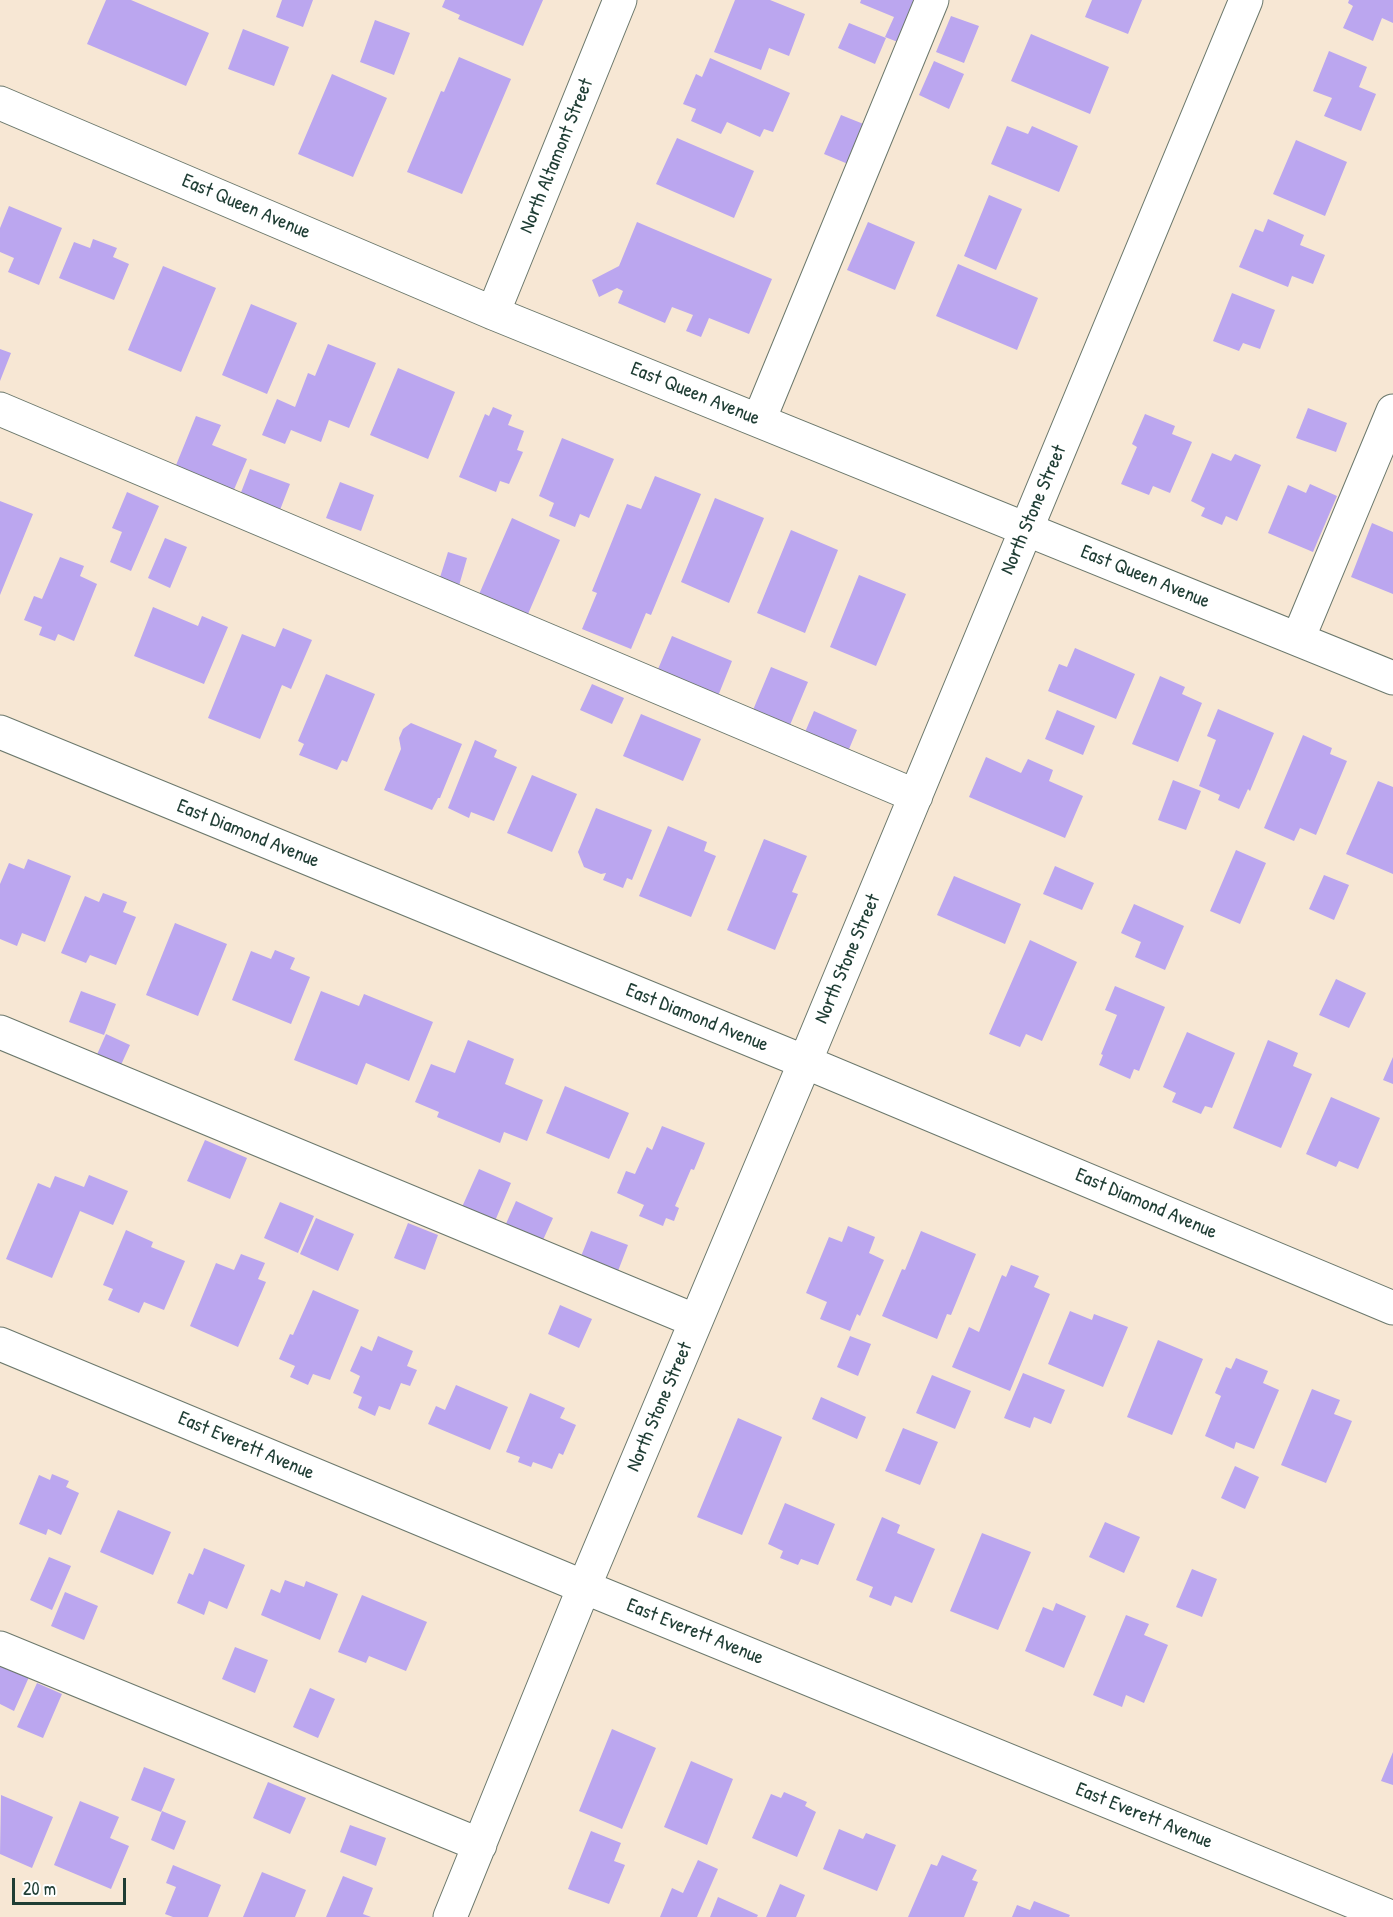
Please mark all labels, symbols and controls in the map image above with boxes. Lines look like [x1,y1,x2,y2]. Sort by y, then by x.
street label: North Altamont Street [515,75,599,237]
street label: East Queen Avenue [178,169,314,245]
street label: East Queen Avenue [627,357,763,431]
street label: North Stone Street [996,442,1072,578]
street label: East Queen Avenue [1077,540,1213,614]
street label: East Diamond Avenue [173,794,323,874]
street label: North Stone Street [810,891,886,1027]
street label: East Diamond Avenue [622,978,772,1058]
street label: East Diamond Avenue [1072,1163,1220,1245]
street label: North Stone Street [622,1339,698,1475]
street label: East Everett Avenue [174,1407,318,1485]
street label: East Everett Avenue [623,1594,767,1670]
street label: East Everett Avenue [1072,1778,1216,1854]
scale bar [15,1866,129,1904]
text: 20 m [23,1876,56,1901]

